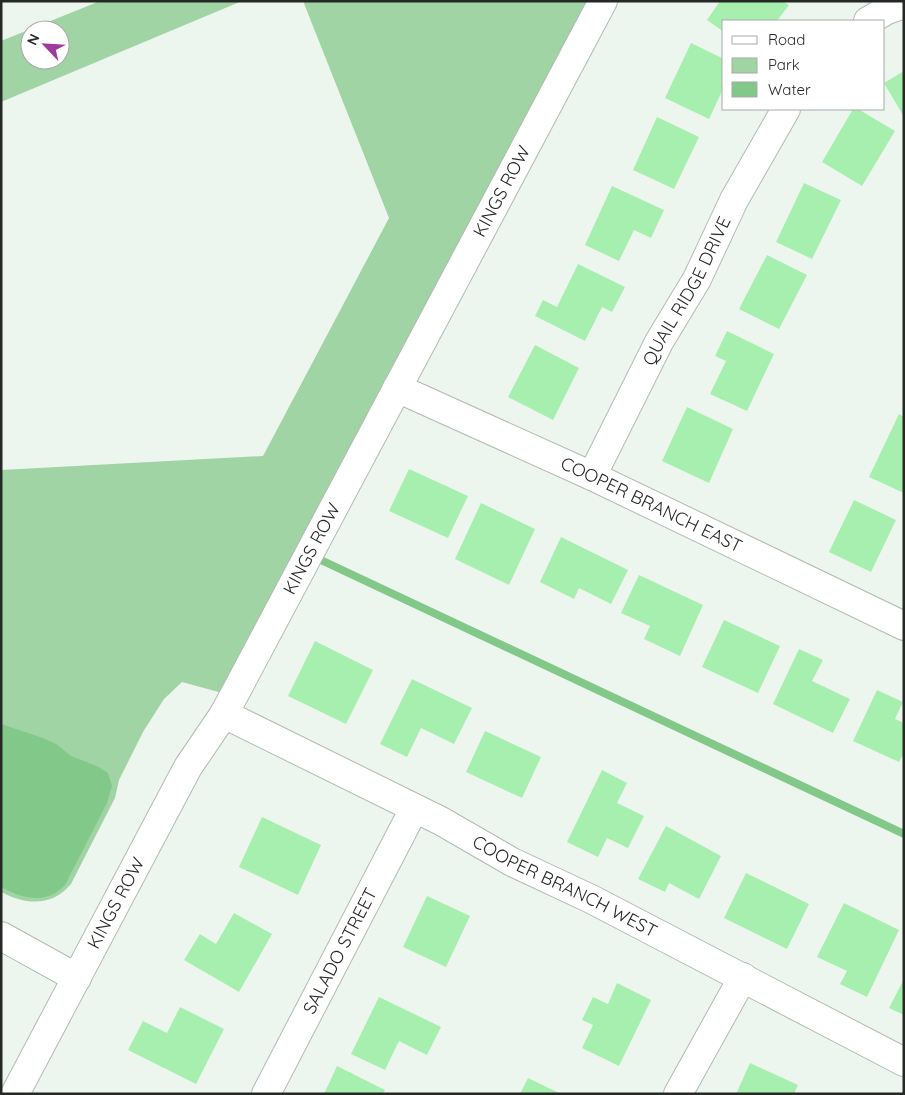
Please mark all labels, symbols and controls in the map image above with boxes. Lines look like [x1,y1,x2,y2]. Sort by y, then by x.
north arrow [20,20,70,70]
legend [722,20,885,110]
text: Road [768,30,805,49]
text: N [23,31,44,48]
text: Park [768,55,800,74]
text: Water [768,80,811,99]
street label: KINGS ROW [468,141,535,241]
street label: QUAIL RIDGE DRIVE [637,213,736,369]
street label: COOPER BRANCH EAST [557,451,746,558]
street label: KINGS ROW [278,499,345,598]
street label: COOPER BRANCH WEST [468,830,661,942]
street label: KINGS ROW [82,853,149,953]
street label: SALADO STREET [297,884,382,1018]

